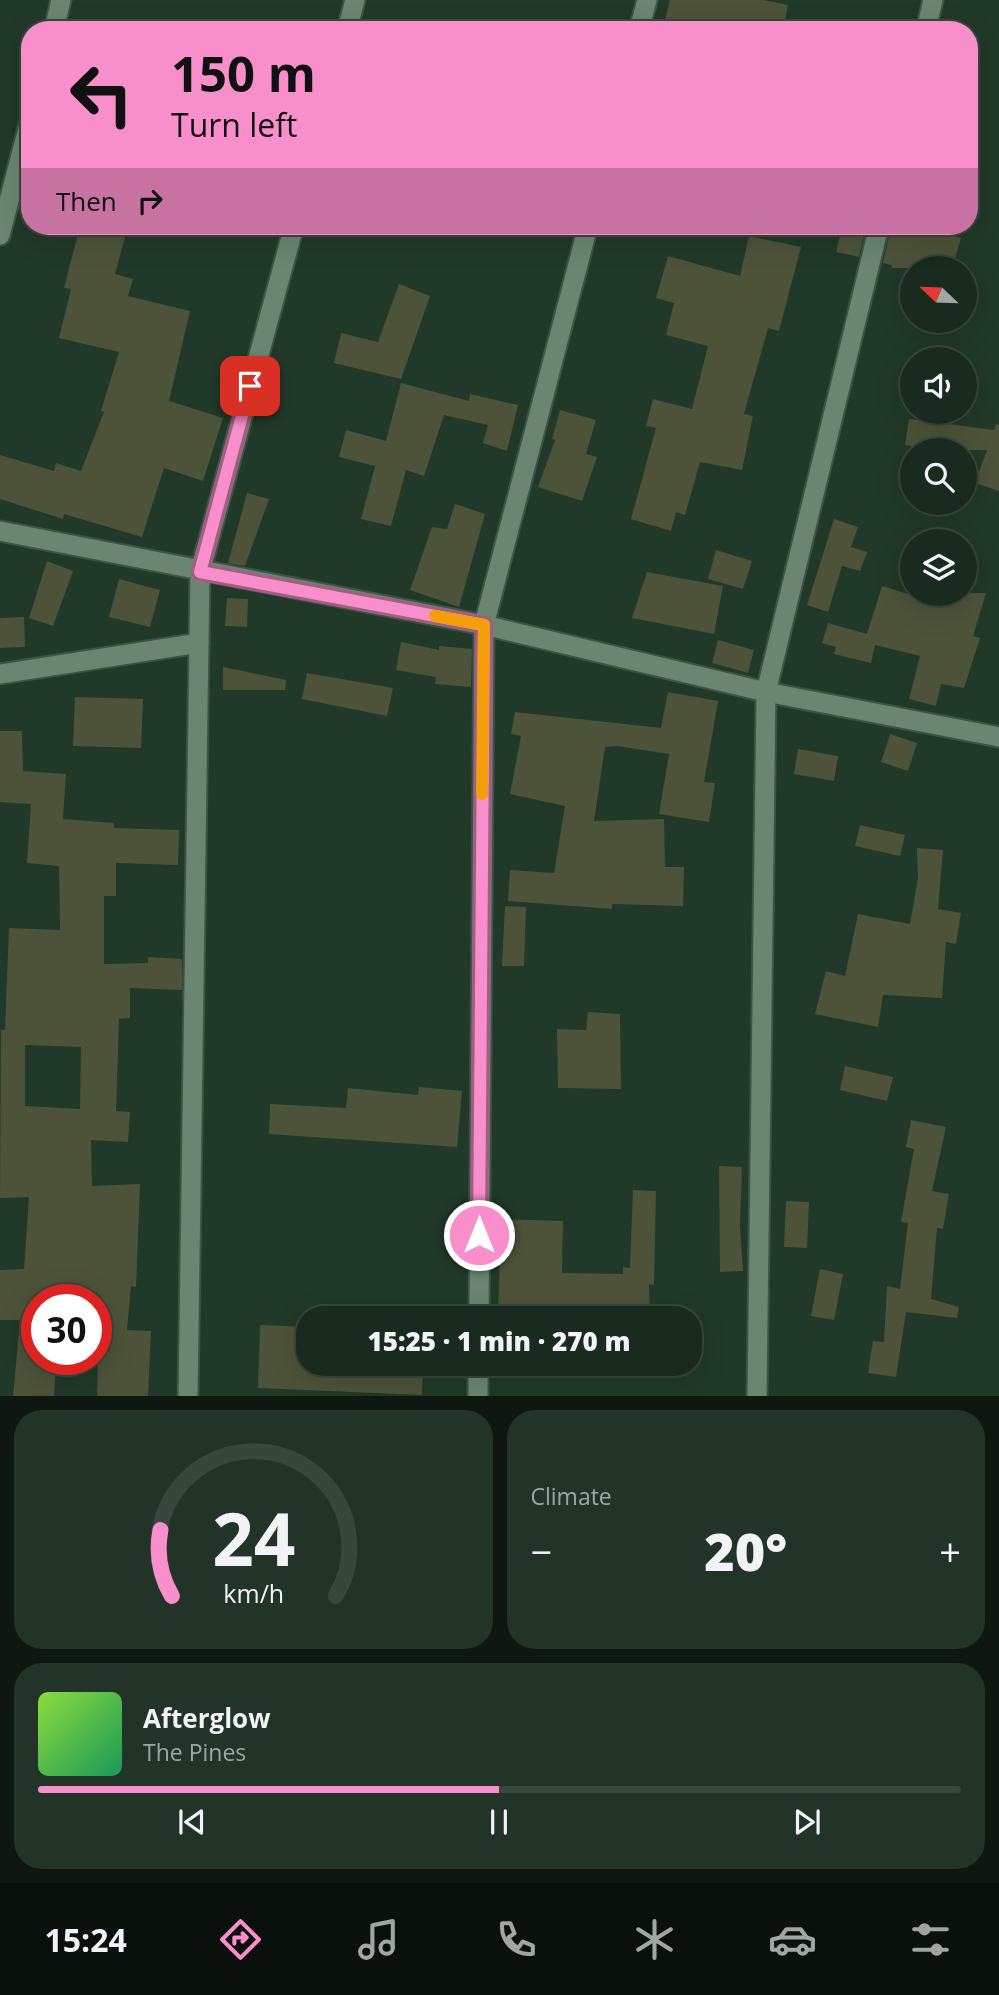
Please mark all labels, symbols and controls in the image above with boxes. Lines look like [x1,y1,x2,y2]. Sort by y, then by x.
text: 150 m [171,40,316,106]
icon: left [56,49,147,140]
text: Turn left [171,103,297,146]
icon: right [131,182,169,220]
text: Then [56,183,117,219]
north arrow [900,256,976,332]
map controls [900,256,977,606]
button: sound [900,347,977,424]
pin [220,356,280,416]
icon: arrive [231,367,269,405]
button: search [900,438,977,515]
button: layers [900,529,977,606]
position arrow [442,1198,516,1272]
speed limit sign: 30 [21,1284,112,1375]
text: 15:25 · 1 min · 270 m [368,1323,630,1359]
text: Climate [531,1480,612,1512]
text: 24 [212,1488,295,1587]
text: 20° [704,1515,787,1586]
text: − [531,1525,552,1577]
text: + [939,1525,961,1577]
text: km/h [223,1575,284,1609]
text: Afterglow [143,1700,270,1736]
text: The Pines [143,1736,246,1768]
icon: previous [173,1803,211,1841]
icon: pause [480,1803,518,1841]
icon: next [788,1803,826,1841]
icon: directions [216,1915,265,1964]
icon: music [354,1915,403,1964]
icon: phone [492,1915,541,1964]
icon: climate [630,1915,679,1964]
icon: car [768,1915,817,1964]
icon: filters [906,1915,955,1964]
text: 15:24 [44,1918,127,1961]

